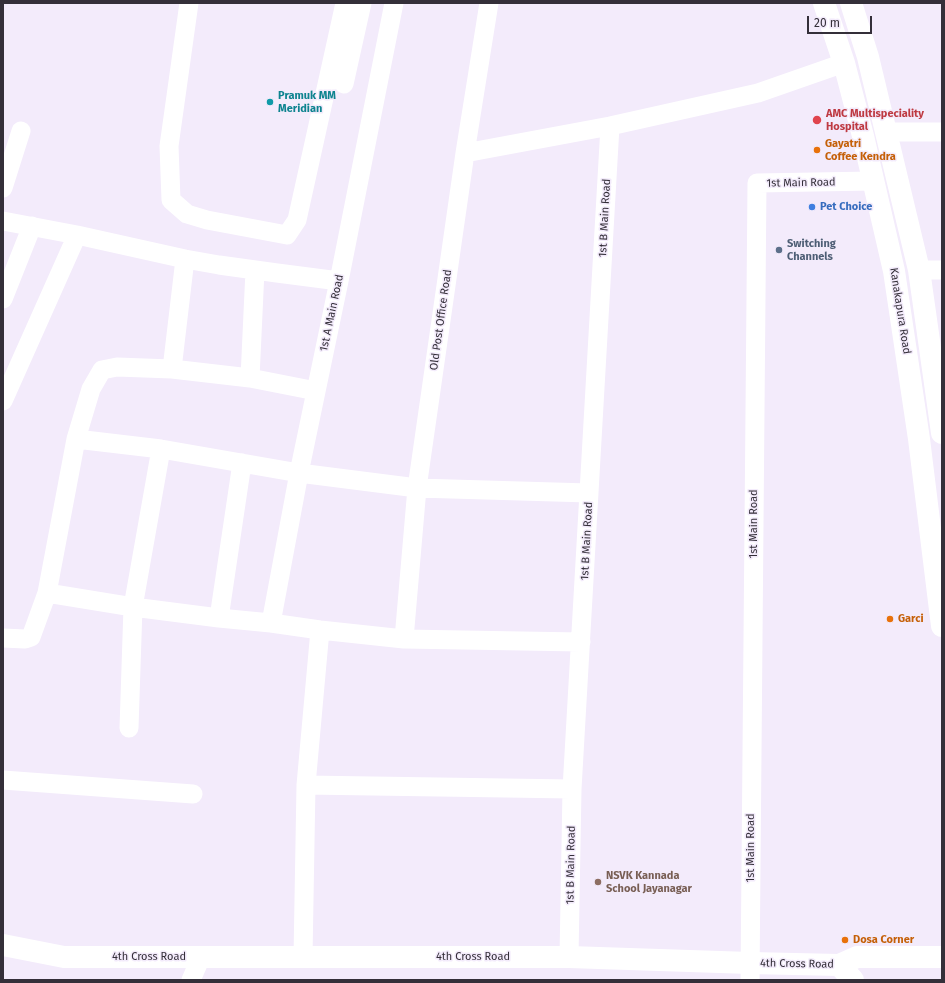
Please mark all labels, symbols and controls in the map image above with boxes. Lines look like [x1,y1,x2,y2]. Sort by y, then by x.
scale bar [809,8,874,34]
text: 20 m [814,16,840,30]
place label: Pramuk MM Meridian [278,89,336,115]
marker: Pramuk MM Meridian [265,97,275,107]
place label: AMC Multispeciality Hospital [826,107,924,133]
marker: AMC Multispeciality Hospital [811,114,823,126]
place label: Gayatri Coffee Kendra [825,137,896,163]
marker: Gayatri Coffee Kendra [812,145,822,155]
street label: 1st Main Road [766,176,836,190]
street label: 1st B Main Road [596,178,614,258]
place label: Pet Choice [820,200,872,214]
marker: Pet Choice [807,202,817,212]
place label: Switching Channels [787,237,836,263]
marker: Switching Channels [774,245,784,255]
street label: Kanakapura Road [887,267,913,355]
street label: Old Post Office Road [427,269,455,371]
street label: 1st A Main Road [317,273,347,353]
street label: 1st Main Road [747,489,761,559]
street label: 1st B Main Road [578,501,596,581]
place label: Garci [898,612,924,626]
marker: Garci [885,614,895,624]
street label: 1st Main Road [744,813,758,883]
street label: 1st B Main Road [564,826,578,904]
place label: NSVK Kannada School Jayanagar [606,869,692,895]
marker: NSVK Kannada School Jayanagar [593,877,603,887]
place label: Dosa Corner [853,933,914,947]
marker: Dosa Corner [840,935,850,945]
street label: 4th Cross Road [112,950,186,964]
street label: 4th Cross Road [436,950,510,964]
street label: 4th Cross Road [760,957,834,971]

